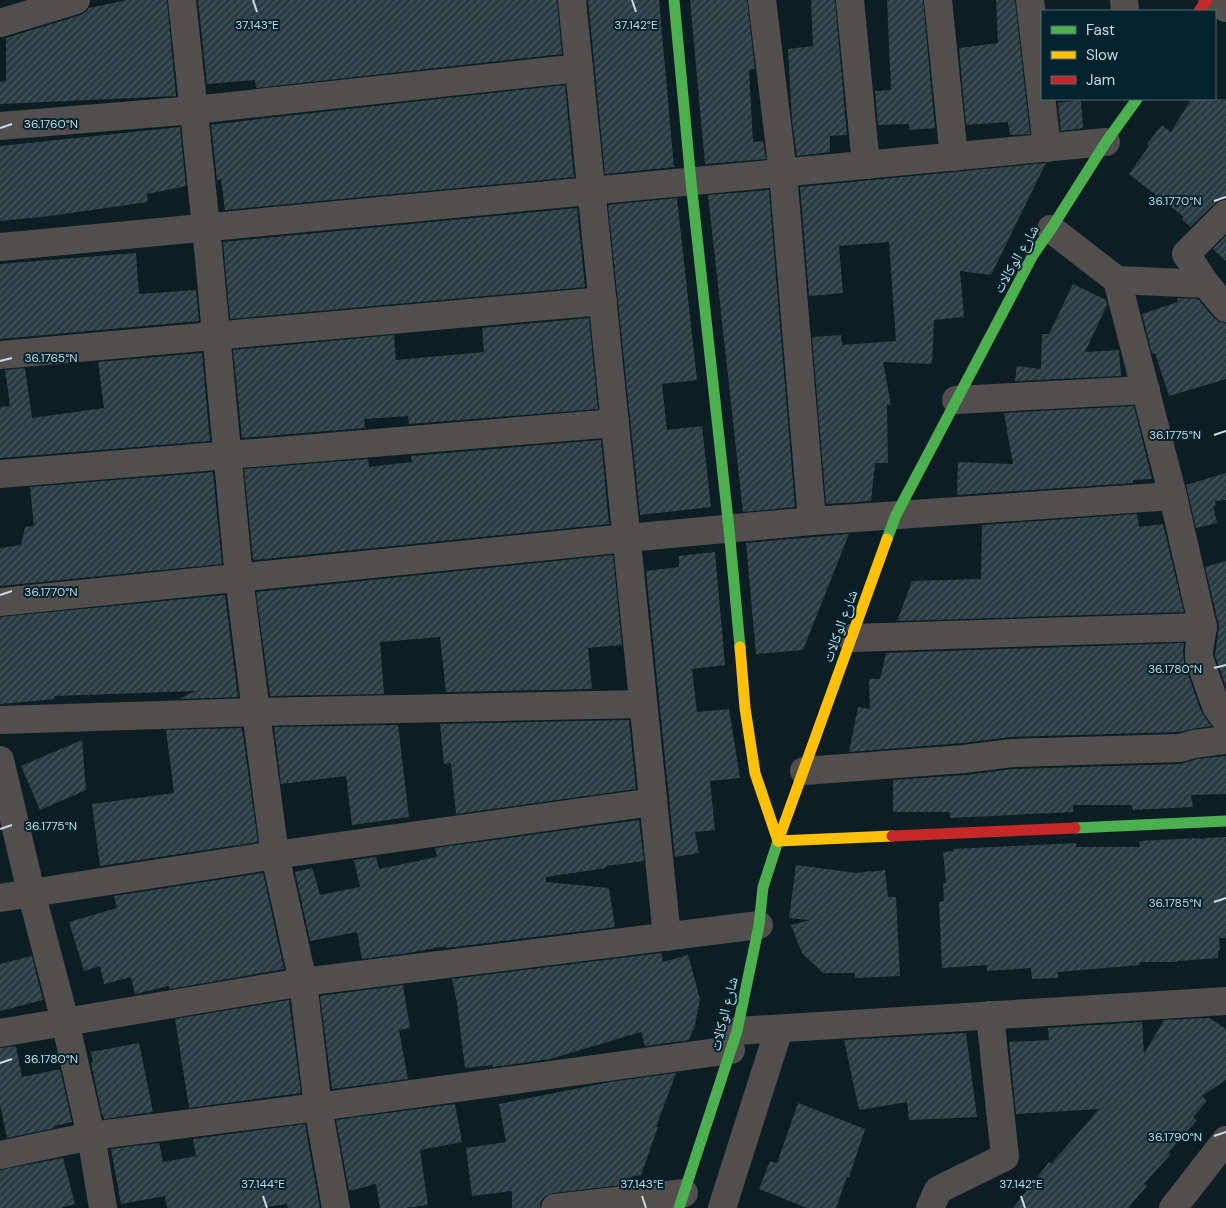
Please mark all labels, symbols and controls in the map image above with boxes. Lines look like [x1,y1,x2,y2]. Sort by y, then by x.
legend [1041,10,1216,100]
text: 37.143°E [235,17,279,33]
text: 37.142°E [614,17,658,33]
text: Fast [1086,20,1115,40]
text: Slow [1086,45,1119,65]
text: Jam [1086,70,1115,90]
text: 36.1760°N [24,116,78,132]
text: 36.1770°N [1148,193,1202,209]
street label: شارع الوكالات [988,221,1044,297]
text: 36.1765°N [24,350,78,366]
text: 36.1775°N [1149,427,1201,443]
text: 36.1770°N [24,584,78,600]
street label: شارع الوكالات [818,587,862,665]
text: 36.1780°N [1148,661,1202,677]
text: 36.1775°N [25,818,77,834]
text: 36.1785°N [1148,895,1202,911]
street label: شارع الوكالات [705,975,743,1053]
text: 36.1780°N [24,1051,78,1067]
text: 36.1790°N [1148,1129,1202,1145]
text: 37.144°E [241,1176,285,1192]
text: 37.143°E [620,1176,664,1192]
text: 37.142°E [999,1176,1043,1192]

